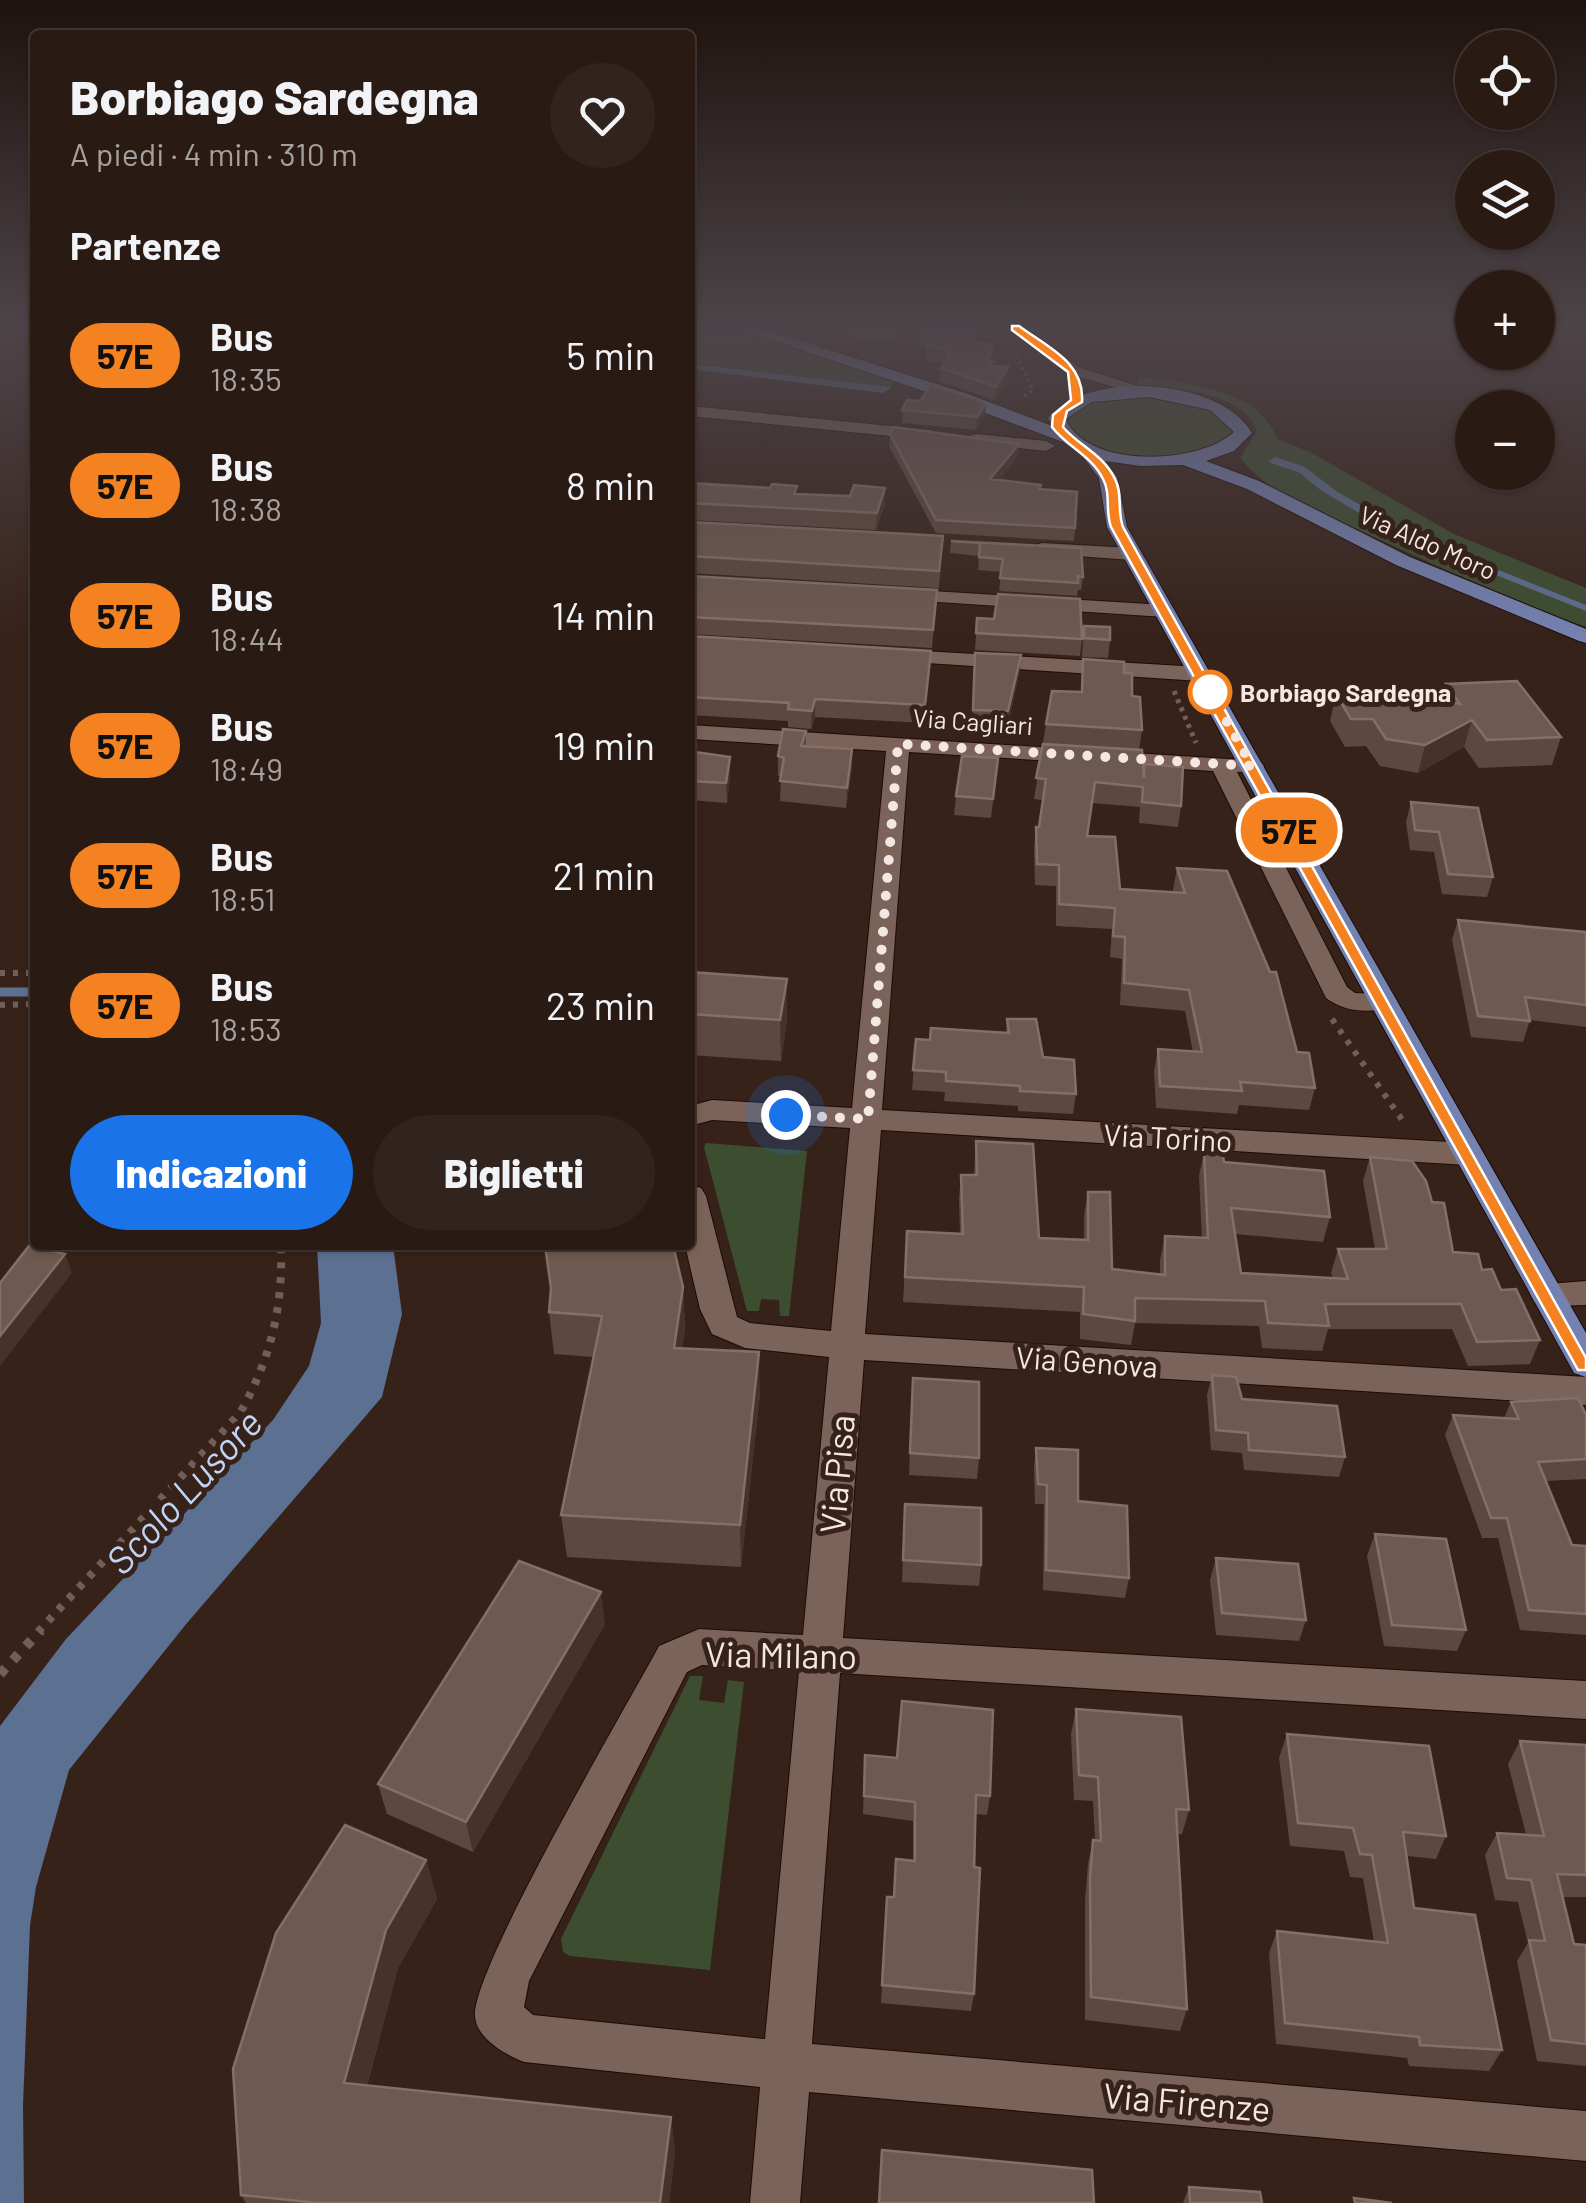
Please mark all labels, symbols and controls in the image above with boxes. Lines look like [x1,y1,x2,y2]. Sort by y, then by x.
map controls [1455,30,1555,490]
button: locate [1455,30,1555,130]
button: heart [550,63,655,168]
text: Borbiago Sardegna [70,67,479,125]
text: A piedi · 4 min · 310 m [70,134,358,172]
button: layers [1455,150,1555,250]
text: Partenze [70,222,221,268]
button: + [1455,270,1555,370]
text: Bus [210,313,273,359]
text: 5 min [566,332,655,378]
text: 57E [97,334,153,376]
text: 18:35 [210,359,282,397]
button: − [1455,390,1555,490]
text: Bus [210,443,273,489]
text: 8 min [566,462,655,508]
text: 57E [97,464,153,506]
text: 18:38 [210,489,282,527]
street label: Via Aldo Moro [1355,499,1501,585]
text: Bus [210,573,273,619]
text: 14 min [552,592,655,638]
text: 57E [97,594,153,636]
text: 18:44 [210,619,284,657]
marker: Borbiago Sardegna [1189,671,1231,713]
place label: Borbiago Sardegna [1240,677,1451,707]
street label: Via Cagliari [912,702,1034,740]
text: Bus [210,703,273,749]
text: 19 min [553,722,655,768]
text: 57E [97,724,153,766]
text: 18:49 [210,749,283,787]
line badge: 57E [1232,798,1346,862]
text: 57E [1261,809,1317,851]
text: Bus [210,833,273,879]
text: 21 min [553,852,655,898]
text: 57E [97,854,153,896]
text: 18:51 [210,879,275,917]
text: Bus [210,963,273,1009]
text: 23 min [546,982,655,1028]
text: 57E [97,984,153,1026]
text: 18:53 [210,1009,282,1047]
your location [761,1090,811,1140]
button: Indicazioni [70,1115,353,1230]
button: Biglietti [373,1115,655,1230]
street label: Via Torino [1103,1116,1233,1158]
street label: Via Genova [1015,1338,1159,1384]
water label: Scolo Lusore [95,1399,271,1583]
street label: Via Pisa [810,1413,862,1535]
street label: Via Milano [705,1632,857,1676]
street label: Via Firenze [1102,2073,1272,2129]

